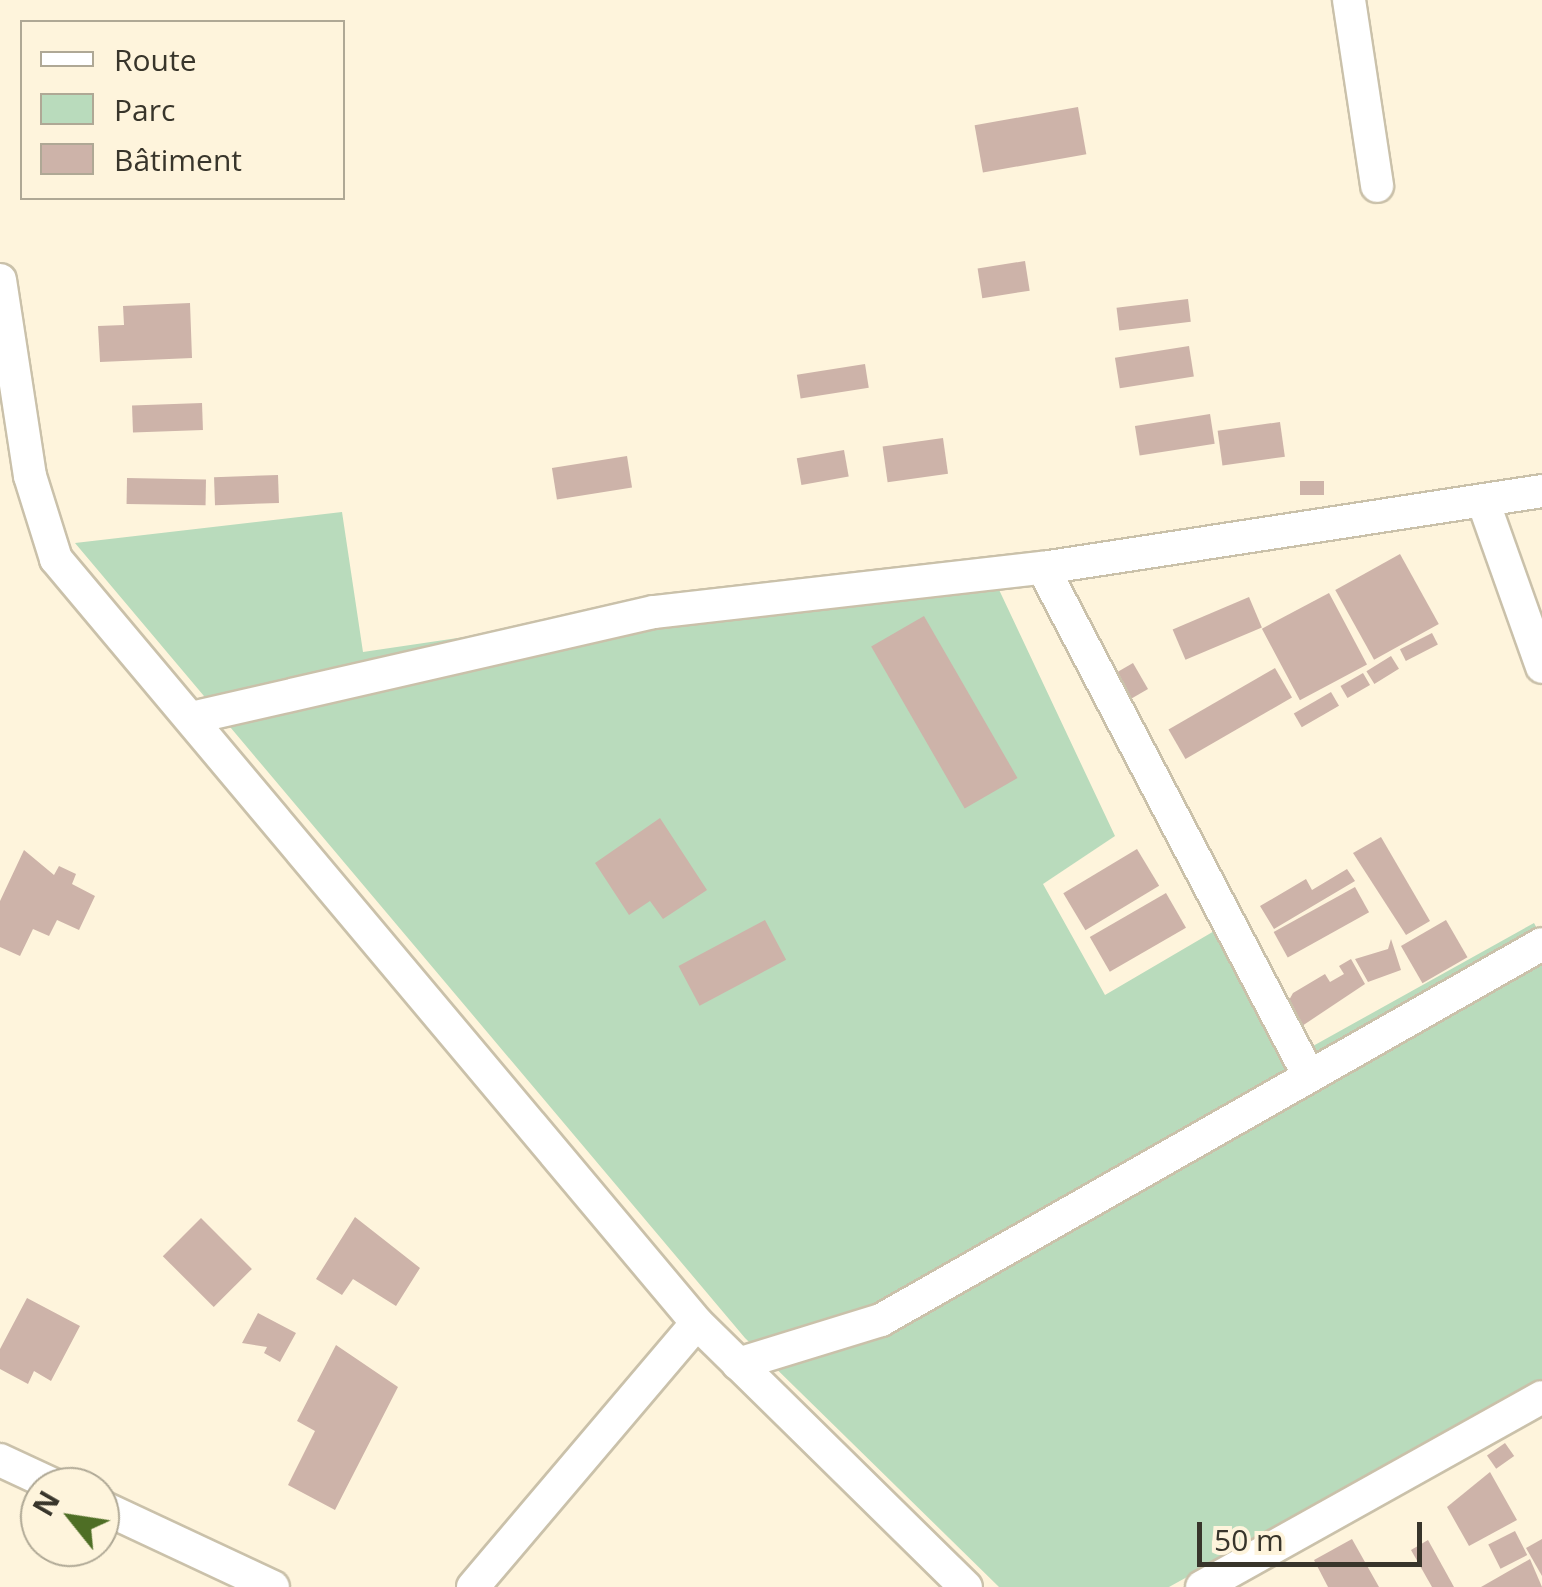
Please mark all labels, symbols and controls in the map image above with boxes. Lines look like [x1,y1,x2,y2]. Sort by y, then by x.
legend [20,20,345,200]
text: Route [114,39,197,80]
text: Parc [114,89,175,130]
text: Bâtiment [114,139,242,180]
north arrow [20,1467,120,1567]
text: N [24,1484,68,1522]
scale bar [1202,1502,1427,1564]
text: 50 m [1214,1519,1284,1560]

